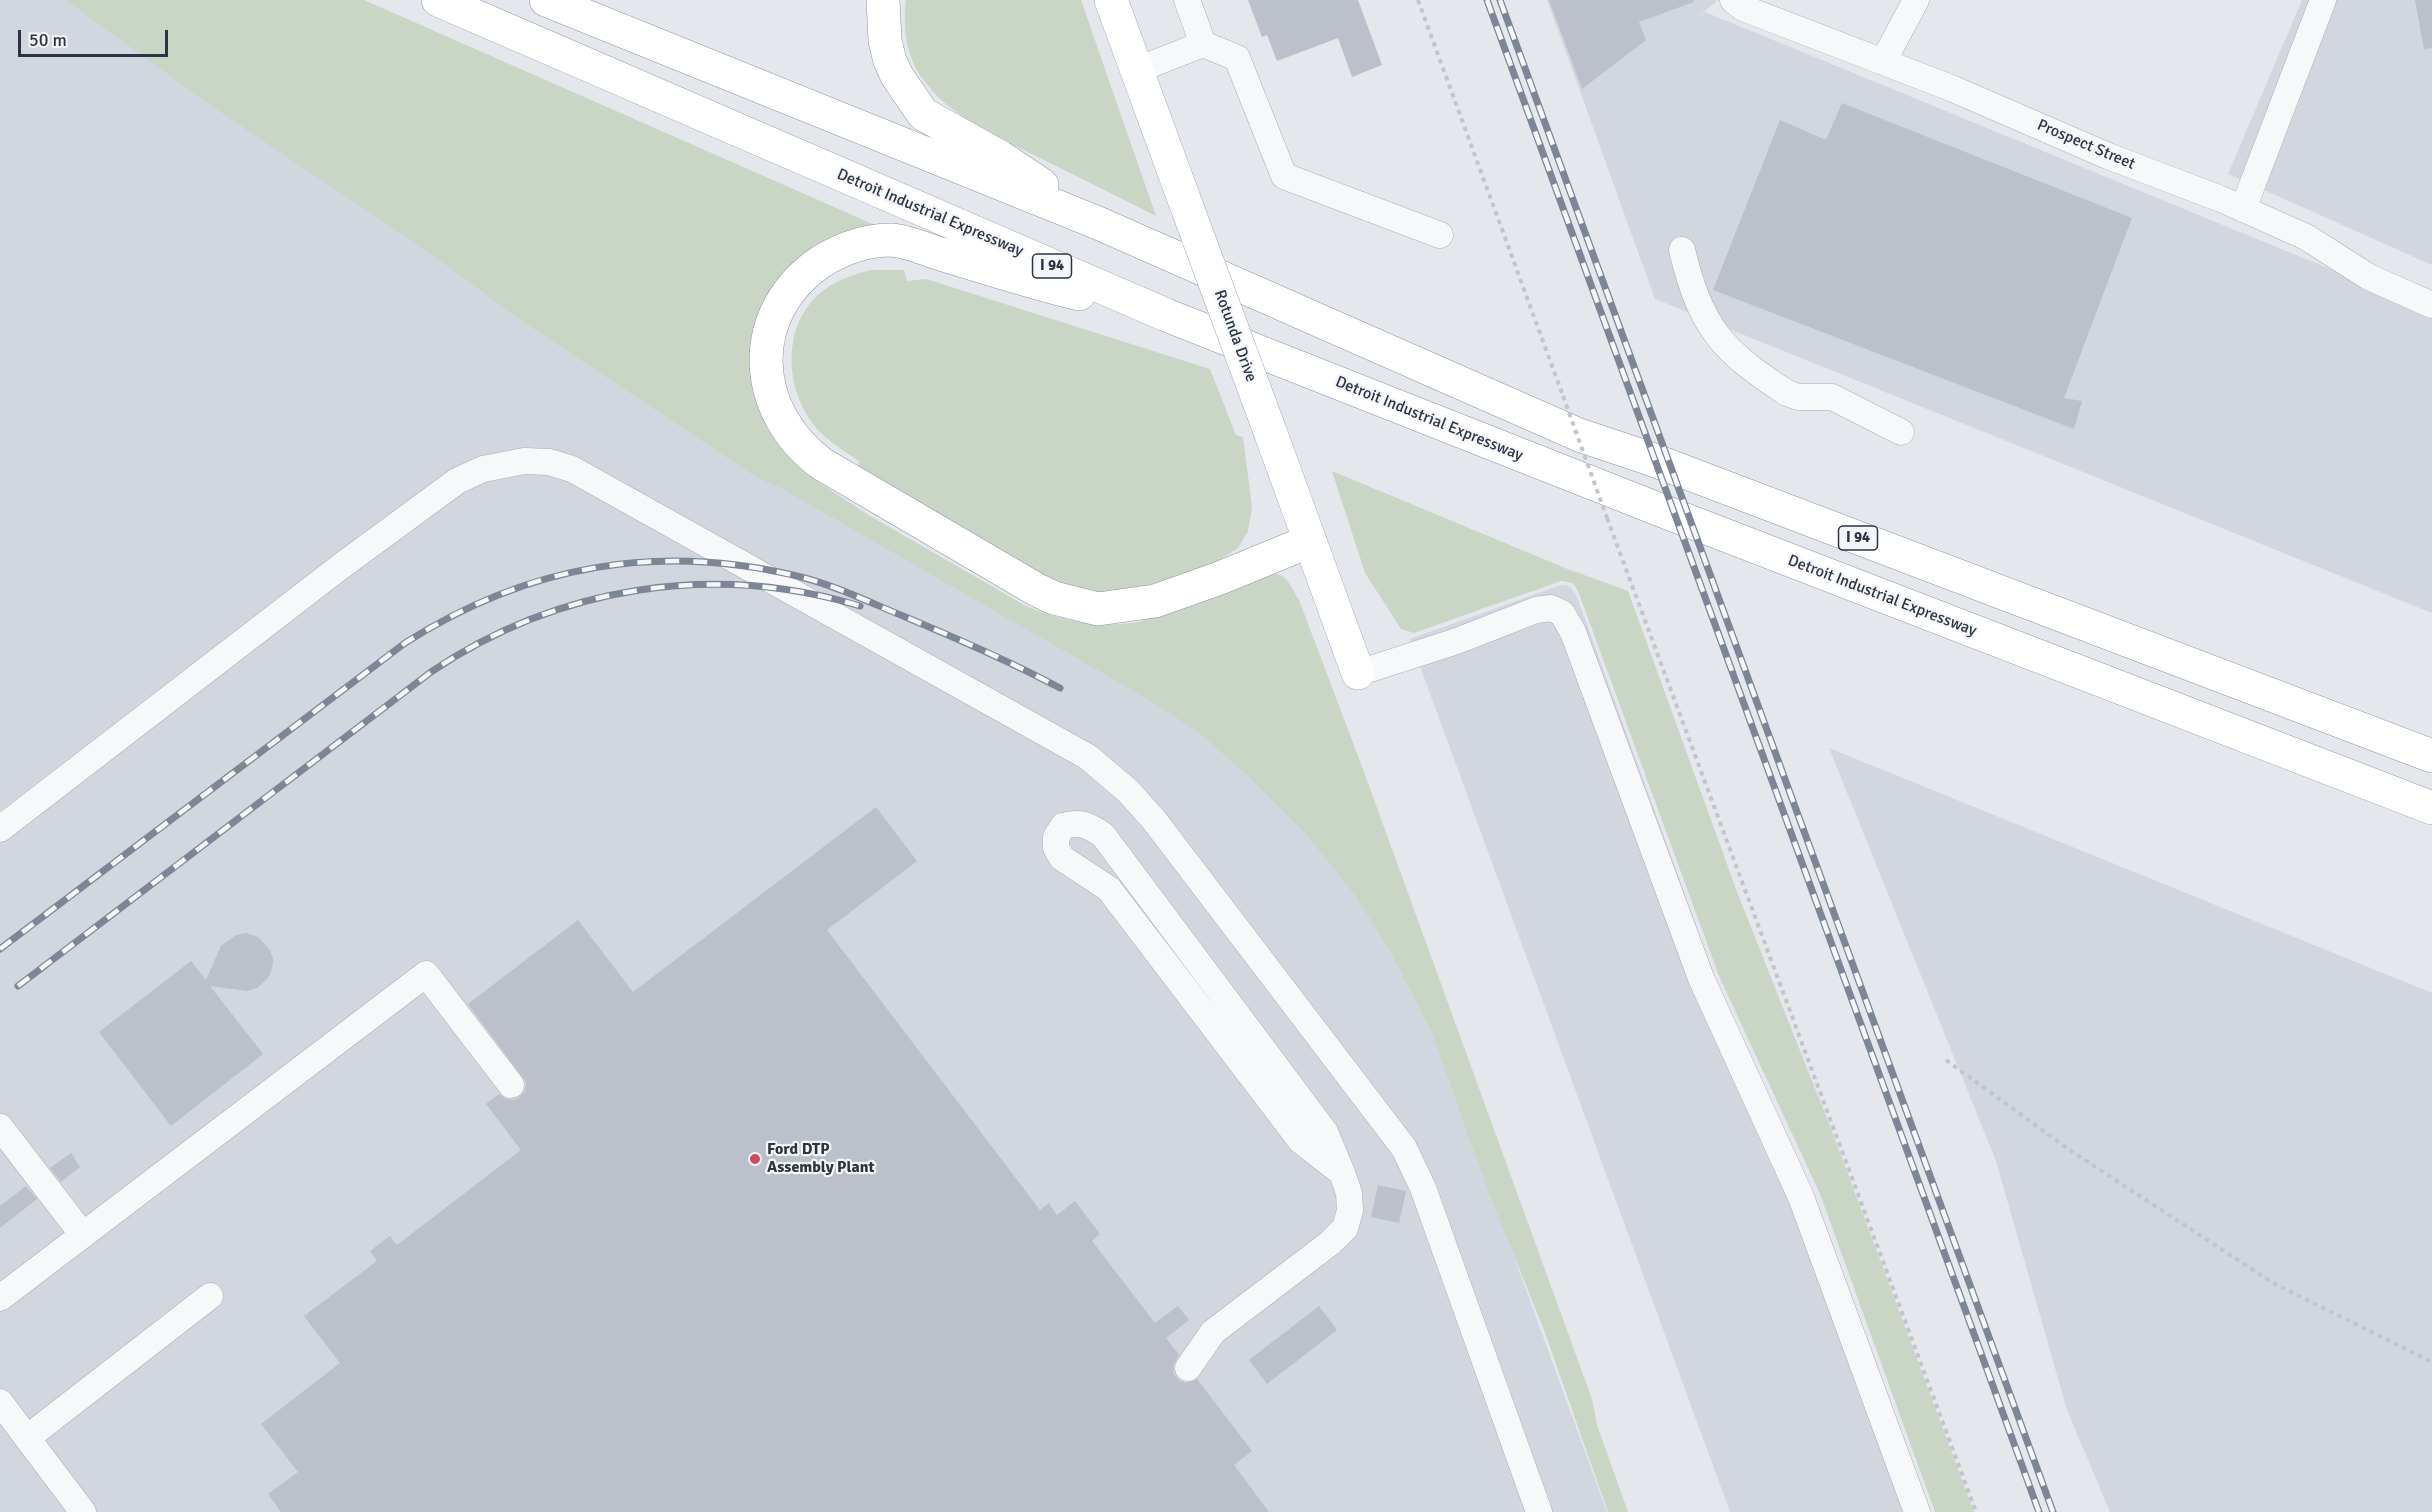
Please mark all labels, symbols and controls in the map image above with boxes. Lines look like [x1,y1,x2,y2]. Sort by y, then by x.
scale bar [21,18,171,56]
text: 50 m [29,29,67,51]
street label: Prospect Street [2034,116,2138,174]
street label: Detroit Industrial Expressway [834,165,1026,261]
road number: I 94 [1032,254,1072,278]
street label: Rotunda Drive [1209,287,1261,385]
street label: Detroit Industrial Expressway [1332,373,1526,465]
road number: I 94 [1838,526,1878,550]
street label: Detroit Industrial Expressway [1785,551,1979,641]
place label: Ford DTP Assembly Plant [767,1140,875,1178]
marker: Ford DTP Assembly Plant [748,1152,762,1166]

